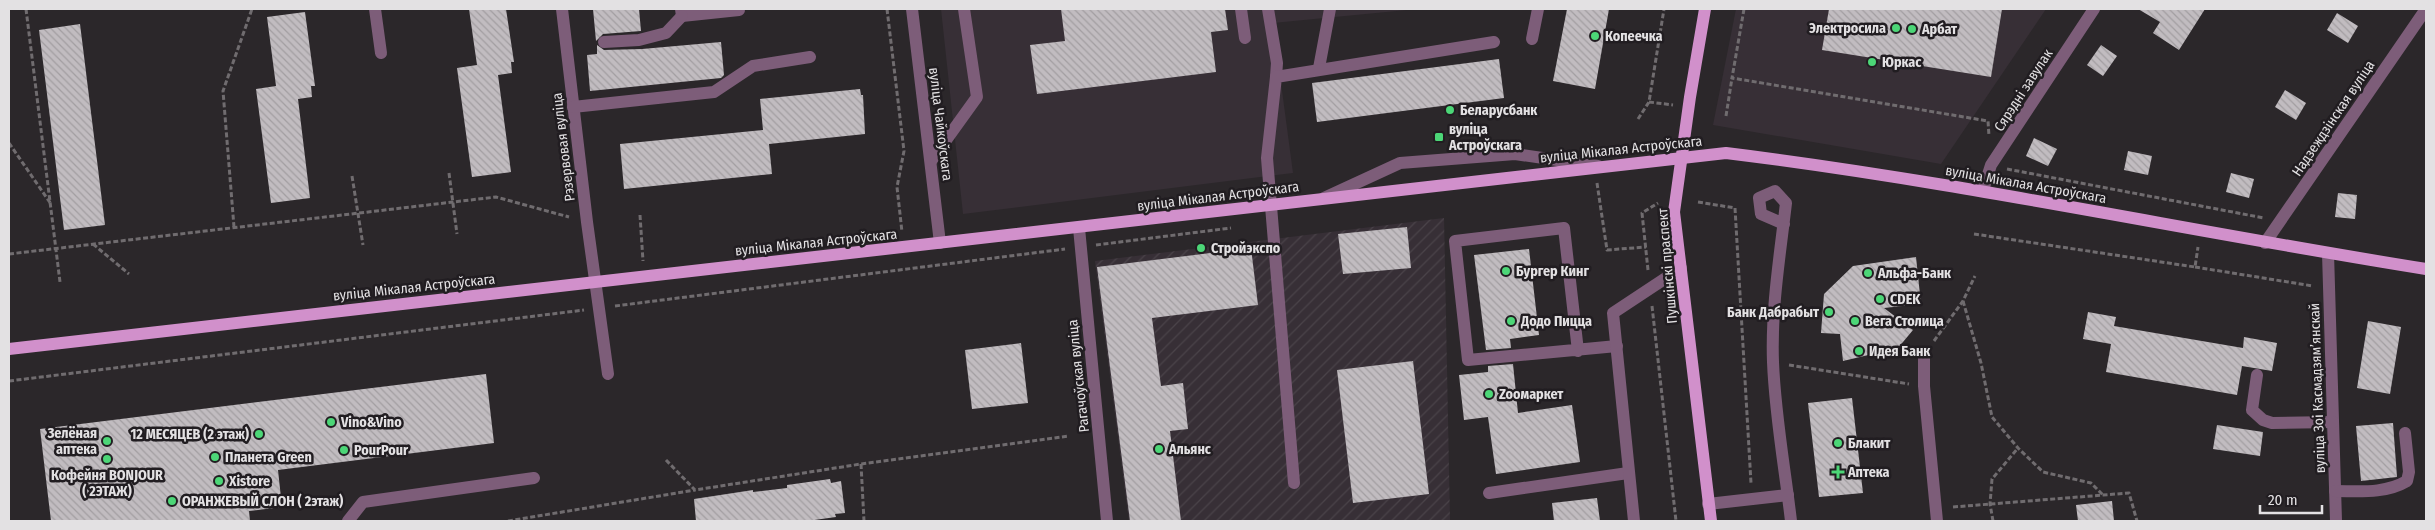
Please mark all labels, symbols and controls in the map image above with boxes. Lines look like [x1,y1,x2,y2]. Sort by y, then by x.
place label: Электросила [1809,20,1886,37]
place label: Арбат [1921,21,1958,38]
marker: Электросила [1890,22,1902,34]
marker: Арбат [1906,23,1918,35]
place label: Копеечка [1605,28,1663,45]
marker: Копеечка [1589,30,1601,42]
street label: Сярэдні завулак [1990,46,2057,135]
place label: Юркас [1882,54,1922,71]
marker: Юркас [1866,56,1878,68]
street label: Надзеждзінская вуліца [2288,57,2379,179]
street label: вуліца Чайкоўскага [925,66,956,182]
street label: Рэзервовая вуліца [548,91,579,202]
place label: Беларусбанк [1460,102,1538,119]
marker: Беларусбанк [1444,104,1456,116]
place label: вуліца Астроўскага [1448,121,1522,154]
marker: вуліца Астроўскага [1433,131,1445,143]
street label: вуліца Мікалая Астроўскага [1539,133,1703,166]
street label: вуліца Мікалая Астроўскага [1944,162,2108,207]
street label: вуліца Мікалая Астроўскага [1136,178,1300,215]
street label: Пушкінскі праспект [1654,207,1681,324]
street label: вуліца Мікалая Астроўскага [734,226,898,259]
place label: Стройэкспо [1211,240,1281,257]
marker: Стройэкспо [1195,242,1207,254]
place label: Бургер Кинг [1516,263,1589,280]
marker: Бургер Кинг [1500,265,1512,277]
place label: Альфа-Банк [1877,265,1952,282]
marker: Альфа-Банк [1862,267,1874,279]
street label: вуліца Мікалая Астроўскага [332,271,496,304]
place label: CDEK [1890,291,1921,308]
marker: CDEK [1874,293,1886,305]
street label: вуліца Зоі Касмадзямʼянскай [2306,303,2329,473]
place label: Банк Дабрабыт [1727,304,1820,321]
marker: Банк Дабрабыт [1823,306,1835,318]
place label: Додо Пицца [1520,313,1592,330]
place label: Вега Столица [1865,313,1944,330]
marker: Додо Пицца [1505,315,1517,327]
marker: Вега Столица [1849,315,1861,327]
street label: Рагачоўская вуліца [1064,319,1093,433]
place label: Идея Банк [1869,343,1931,360]
marker: Идея Банк [1853,345,1865,357]
place label: Zooмаркет [1499,386,1564,403]
marker: Zooмаркет [1483,388,1495,400]
place label: Vino&Vino [340,414,402,431]
marker: Vino&Vino [325,416,337,428]
place label: Зелёная аптека [46,425,97,458]
place label: 12 МЕСЯЦЕВ (2 этаж) [130,426,249,443]
marker: 12 МЕСЯЦЕВ (2 этаж) [253,428,265,440]
marker: Зелёная аптека [101,435,113,447]
place label: Блакит [1848,435,1891,452]
marker: Блакит [1832,437,1844,449]
place label: Альянс [1168,441,1212,458]
place label: PourPour [354,442,409,459]
marker: Альянс [1153,443,1165,455]
marker: PourPour [338,444,350,456]
place label: Планета Green [225,449,312,466]
marker: Планета Green [209,451,221,463]
marker: Кофейня BONJOUR ( 2ЭТАЖ) [101,453,113,465]
place label: Аптека [1847,464,1890,481]
marker: Аптека [1832,466,1844,478]
place label: Кофейня BONJOUR ( 2ЭТАЖ) [51,467,163,500]
place label: Xistore [228,473,270,490]
marker: Xistore [213,475,225,487]
scale bar [2260,482,2322,514]
text: 20 m [2268,491,2298,509]
place label: ОРАНЖЕВЫЙ СЛОН ( 2этаж) [182,492,343,510]
marker: ОРАНЖЕВЫЙ СЛОН ( 2этаж) [166,495,178,507]

